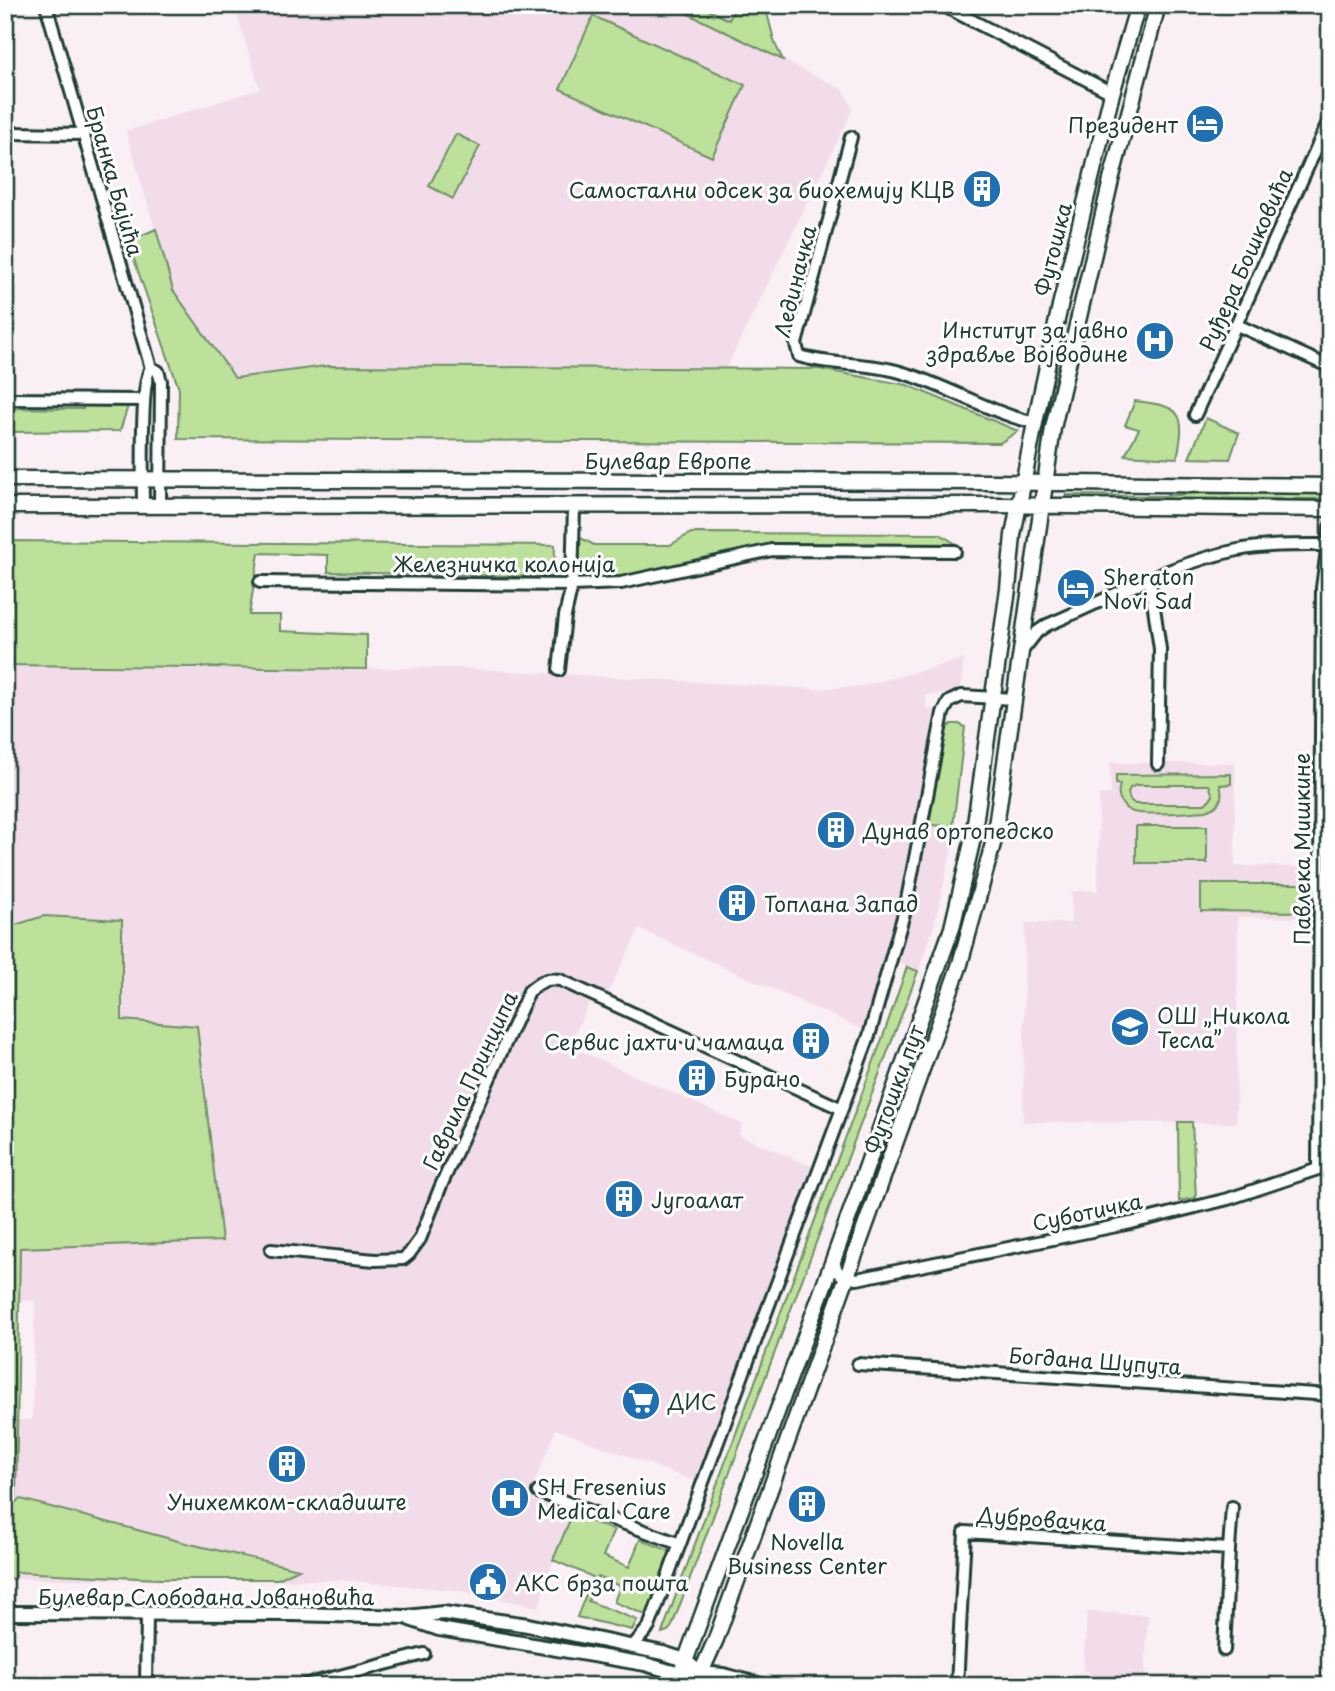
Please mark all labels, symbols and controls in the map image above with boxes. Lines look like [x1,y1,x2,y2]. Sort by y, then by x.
street label: Бранка Бајића [79,102,153,261]
hotel icon: Президент [1184,103,1226,145]
place label: Президент [1068,108,1179,140]
street label: Руђера Бошковића [1190,162,1300,355]
building icon: Самостални одсек за биохемију КЦВ [961,168,1003,210]
place label: Самостални одсек за биохемију КЦВ [569,173,955,205]
street label: Футошка [1025,198,1079,299]
street label: Лединачка [765,221,824,340]
place label: Институт за јавно здравље Војводине [925,313,1128,369]
hospital icon: Институт за јавно здравље Војводине [1134,320,1176,362]
street label: Булевар Европе [585,444,751,476]
street label: Железничка колонија [393,547,616,579]
place label: Sheraton Novi Sad [1103,560,1194,616]
hotel icon: Sheraton Novi Sad [1055,567,1097,609]
street label: Павлека Мишкине [1285,753,1317,945]
building icon: Дунав ортопедско [815,809,857,851]
place label: Дунав ортопедско [862,814,1054,846]
building icon: Топлана Запад [716,882,758,924]
place label: Топлана Запад [764,887,918,919]
street label: Гаврила Принципа [413,984,525,1175]
place label: ОШ „Никола Тесла” [1157,999,1290,1055]
school or university icon: ОШ „Никола Тесла” [1109,1006,1151,1048]
street label: Футошки пут [855,1019,932,1158]
building icon: Сервис јахти и чамаца [790,1020,832,1062]
place label: Сервис јахти и чамаца [544,1025,785,1057]
building icon: Бурано [676,1057,718,1099]
place label: Бурано [724,1062,800,1094]
building icon: Југоалат [603,1178,645,1220]
place label: Југоалат [651,1183,743,1215]
street label: Суботичка [1029,1184,1146,1238]
street label: Богдана Шупута [1007,1338,1183,1382]
supermarket icon: ДИС [620,1380,662,1422]
place label: ДИС [667,1385,717,1417]
building icon: Унихемком-складиште [266,1443,308,1485]
place label: SH Fresenius Medical Care [537,1470,671,1526]
hospital icon: SH Fresenius Medical Care [489,1477,531,1519]
building icon: Novella Business Center [786,1483,828,1525]
place label: Унихемком-складиште [167,1485,407,1517]
street label: Дубровачка [975,1497,1108,1539]
place label: Novella Business Center [727,1525,887,1581]
public building icon: АКС брза пошта [467,1561,509,1603]
place label: АКС брза пошта [515,1566,689,1598]
street label: Булевар Слободана Јовановића [38,1580,375,1612]

